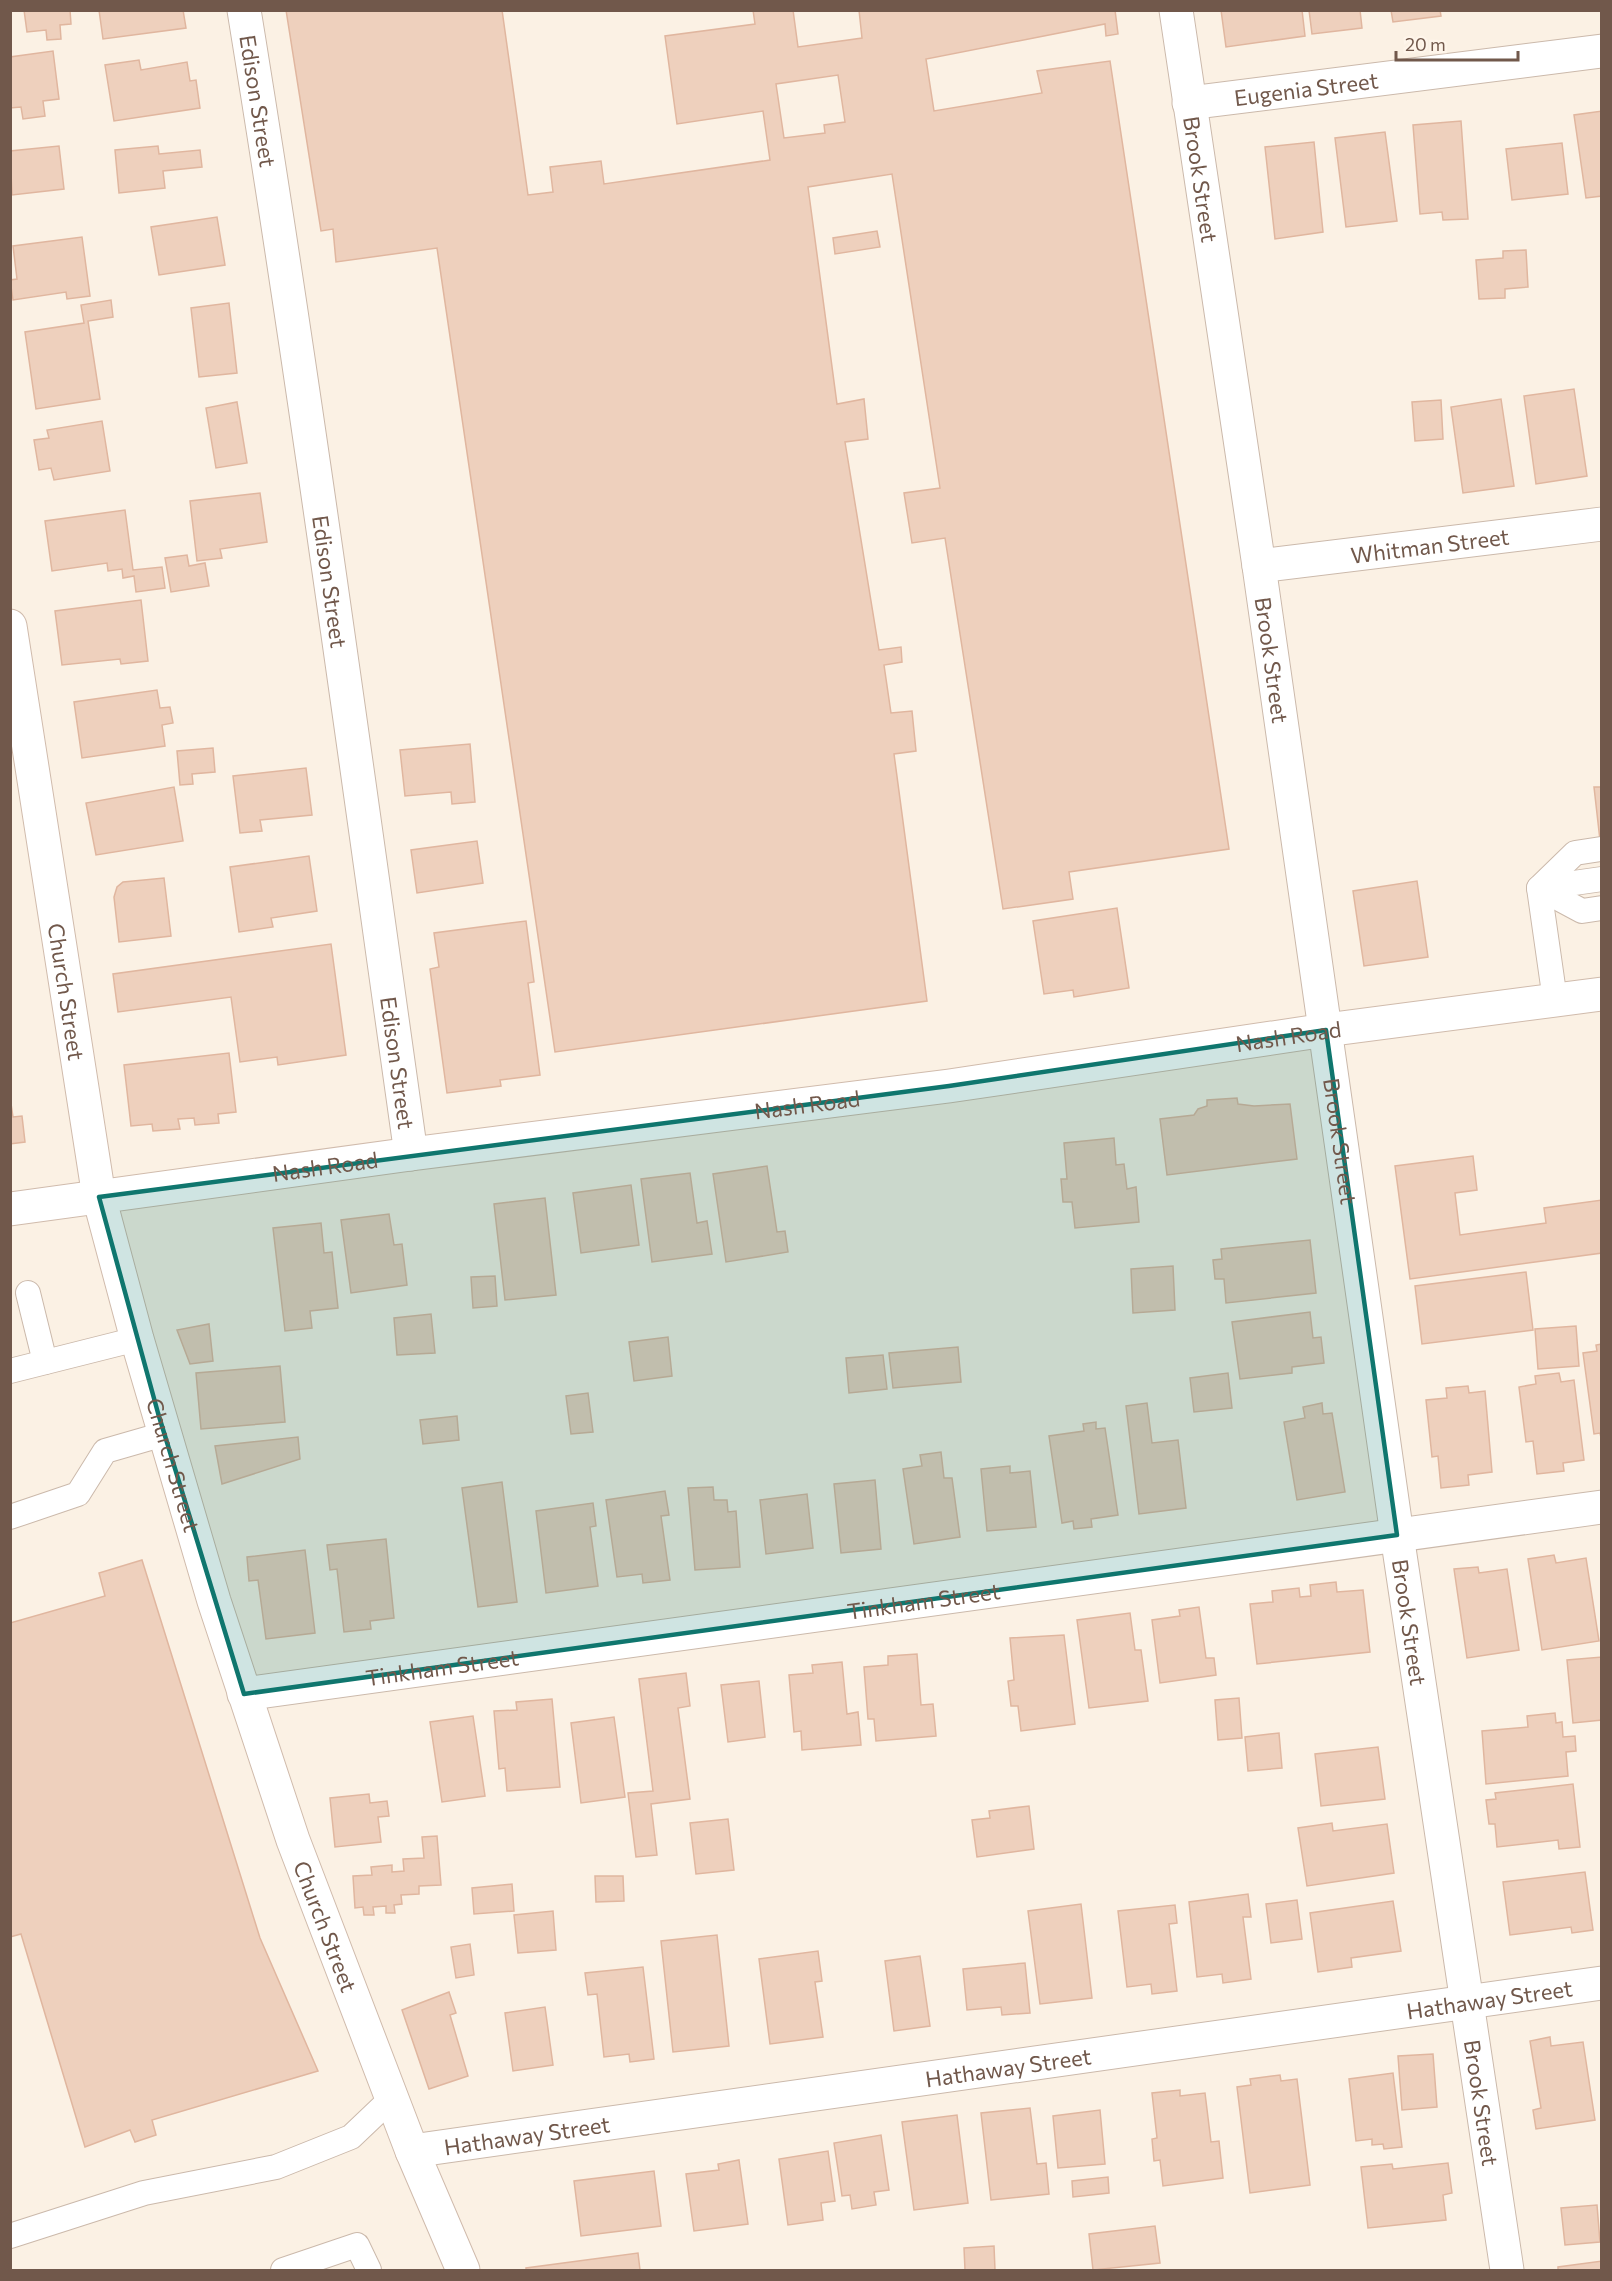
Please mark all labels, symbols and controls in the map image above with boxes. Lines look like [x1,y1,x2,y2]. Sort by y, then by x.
scale bar [1396,24,1518,62]
street label: Edison Street [235,33,282,169]
text: 20 m [1405,33,1446,55]
street label: Eugenia Street [1232,66,1380,111]
street label: Brook Street [1178,114,1224,244]
street label: Edison Street [308,513,353,650]
street label: Whitman Street [1349,522,1511,568]
street label: Brook Street [1250,595,1295,725]
street label: Church Street [43,921,91,1062]
street label: Edison Street [375,995,421,1131]
street label: Nash Road [1234,1015,1343,1057]
street label: Brook Street [1319,1076,1363,1206]
street label: Nash Road [753,1084,862,1124]
street label: Nash Road [271,1145,380,1186]
street label: Church Street [142,1395,206,1535]
street label: Brook Street [1387,1557,1433,1687]
street label: Tinkham Street [845,1577,1002,1624]
street label: Tinkham Street [364,1643,520,1691]
street label: Church Street [289,1857,363,1996]
street label: Hathaway Street [1405,1974,1574,2024]
street label: Brook Street [1459,2038,1505,2168]
street label: Hathaway Street [923,2042,1093,2092]
street label: Hathaway Street [442,2110,612,2160]

